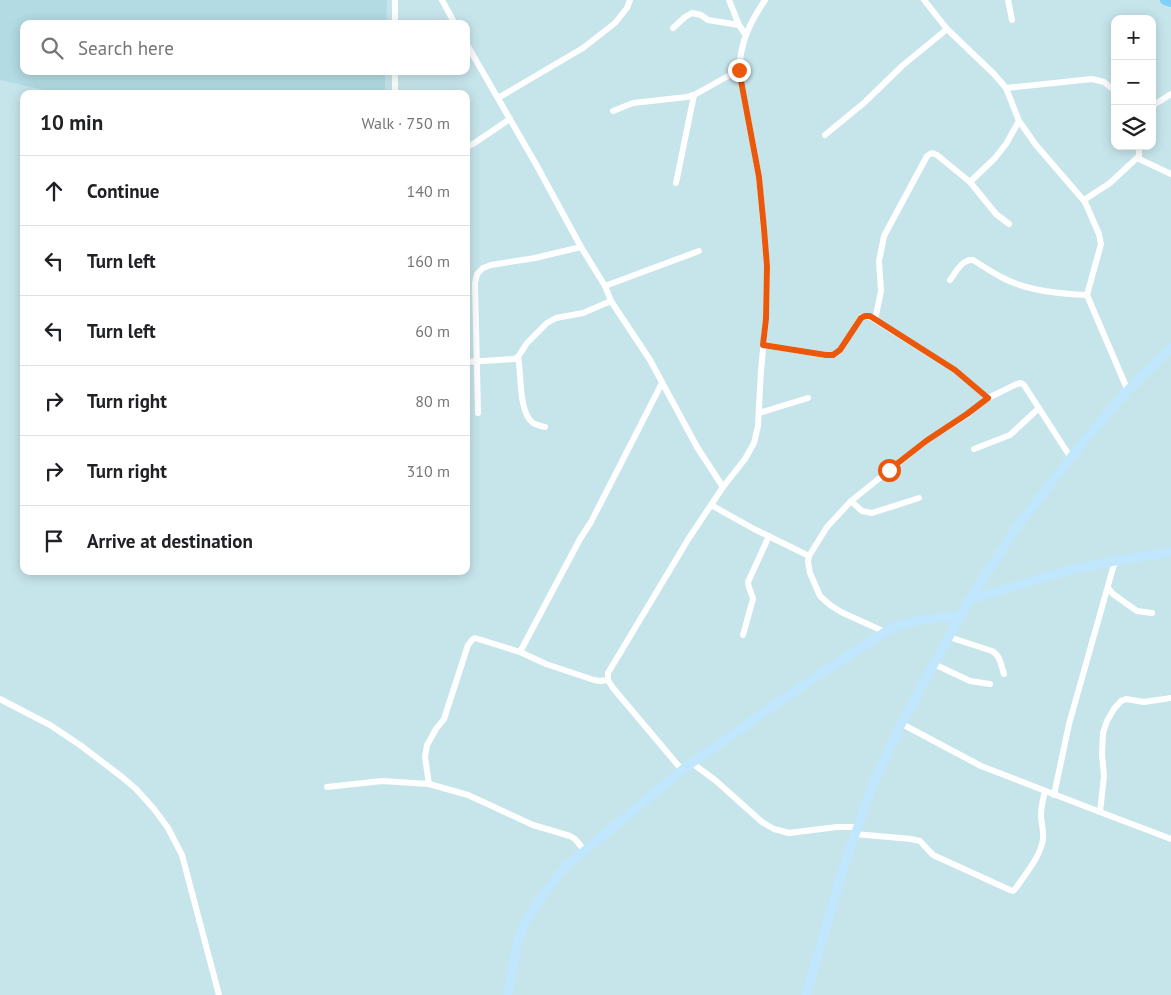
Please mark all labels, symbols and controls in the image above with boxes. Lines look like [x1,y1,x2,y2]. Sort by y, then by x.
map controls [1111,15,1156,150]
button: + [1111,15,1156,60]
search box [20,20,470,75]
icon: search [38,34,66,62]
text: Search here [78,36,174,60]
route end [728,59,751,82]
button: − [1111,60,1156,105]
button: layers [1111,105,1156,150]
text: 10 min [40,109,103,136]
text: Walk · 750 m [361,113,450,133]
icon: ahead [40,177,68,205]
text: Continue [87,179,159,203]
text: 140 m [407,181,450,201]
icon: left [40,247,68,275]
text: Turn left [87,249,156,273]
text: 160 m [407,251,450,271]
icon: left [40,317,68,345]
text: Turn left [87,319,156,343]
text: 60 m [415,321,450,341]
icon: right [40,387,68,415]
text: Turn right [87,389,167,413]
text: 80 m [415,391,450,411]
icon: right [40,457,68,485]
text: Turn right [87,459,167,483]
route start [878,459,901,482]
text: 310 m [407,461,450,481]
icon: arrive [40,527,68,555]
text: Arrive at destination [87,529,253,553]

